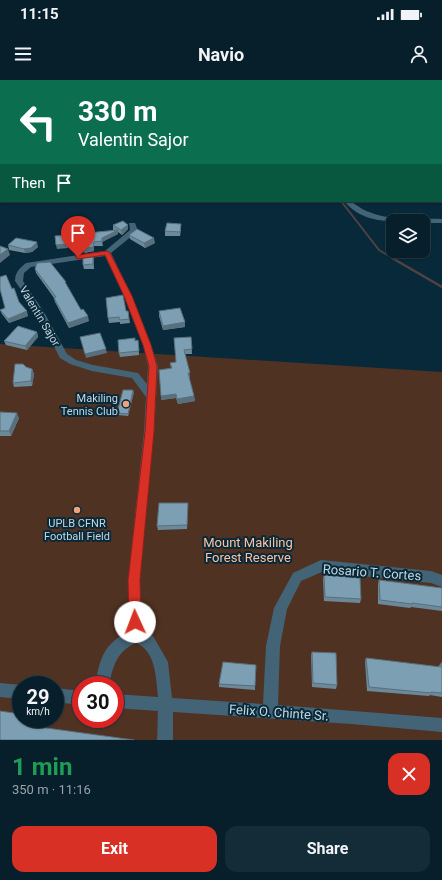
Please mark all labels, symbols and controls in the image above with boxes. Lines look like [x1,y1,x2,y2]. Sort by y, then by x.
text: 11:15 [20,5,59,23]
icon: menu [12,43,34,65]
icon: person [408,43,430,65]
text: Navio [198,44,244,65]
text: 330 m [78,95,157,128]
icon: left [12,96,64,148]
text: Valentin Sajor [78,129,189,150]
icon: arrive [53,172,75,194]
text: Then [12,174,45,192]
map controls [386,214,430,258]
button: layers [386,214,430,258]
pin [61,216,95,257]
icon: arrive [67,222,89,244]
street label: Valentin Sajor [17,284,63,349]
place label: Makiling Tennis Club [61,392,118,418]
marker: Makiling Tennis Club [121,399,131,409]
marker: UPLB CFNR Football Field [72,505,82,515]
place label: UPLB CFNR Football Field [44,517,110,543]
park label: Mount Makiling Forest Reserve [203,535,293,565]
street label: Rosario T. Cortes [322,562,422,583]
position arrow [114,601,156,643]
speed limit sign: 30 [72,676,124,728]
text: 29 [27,685,49,709]
street label: Felix O. Chinte Sr. [229,702,329,723]
text: km/h [26,706,50,717]
text: 1 min [12,753,72,781]
button: close [388,753,430,795]
text: 350 m · 11:16 [12,782,91,797]
button: Exit [12,826,217,872]
button: Share [225,826,430,872]

